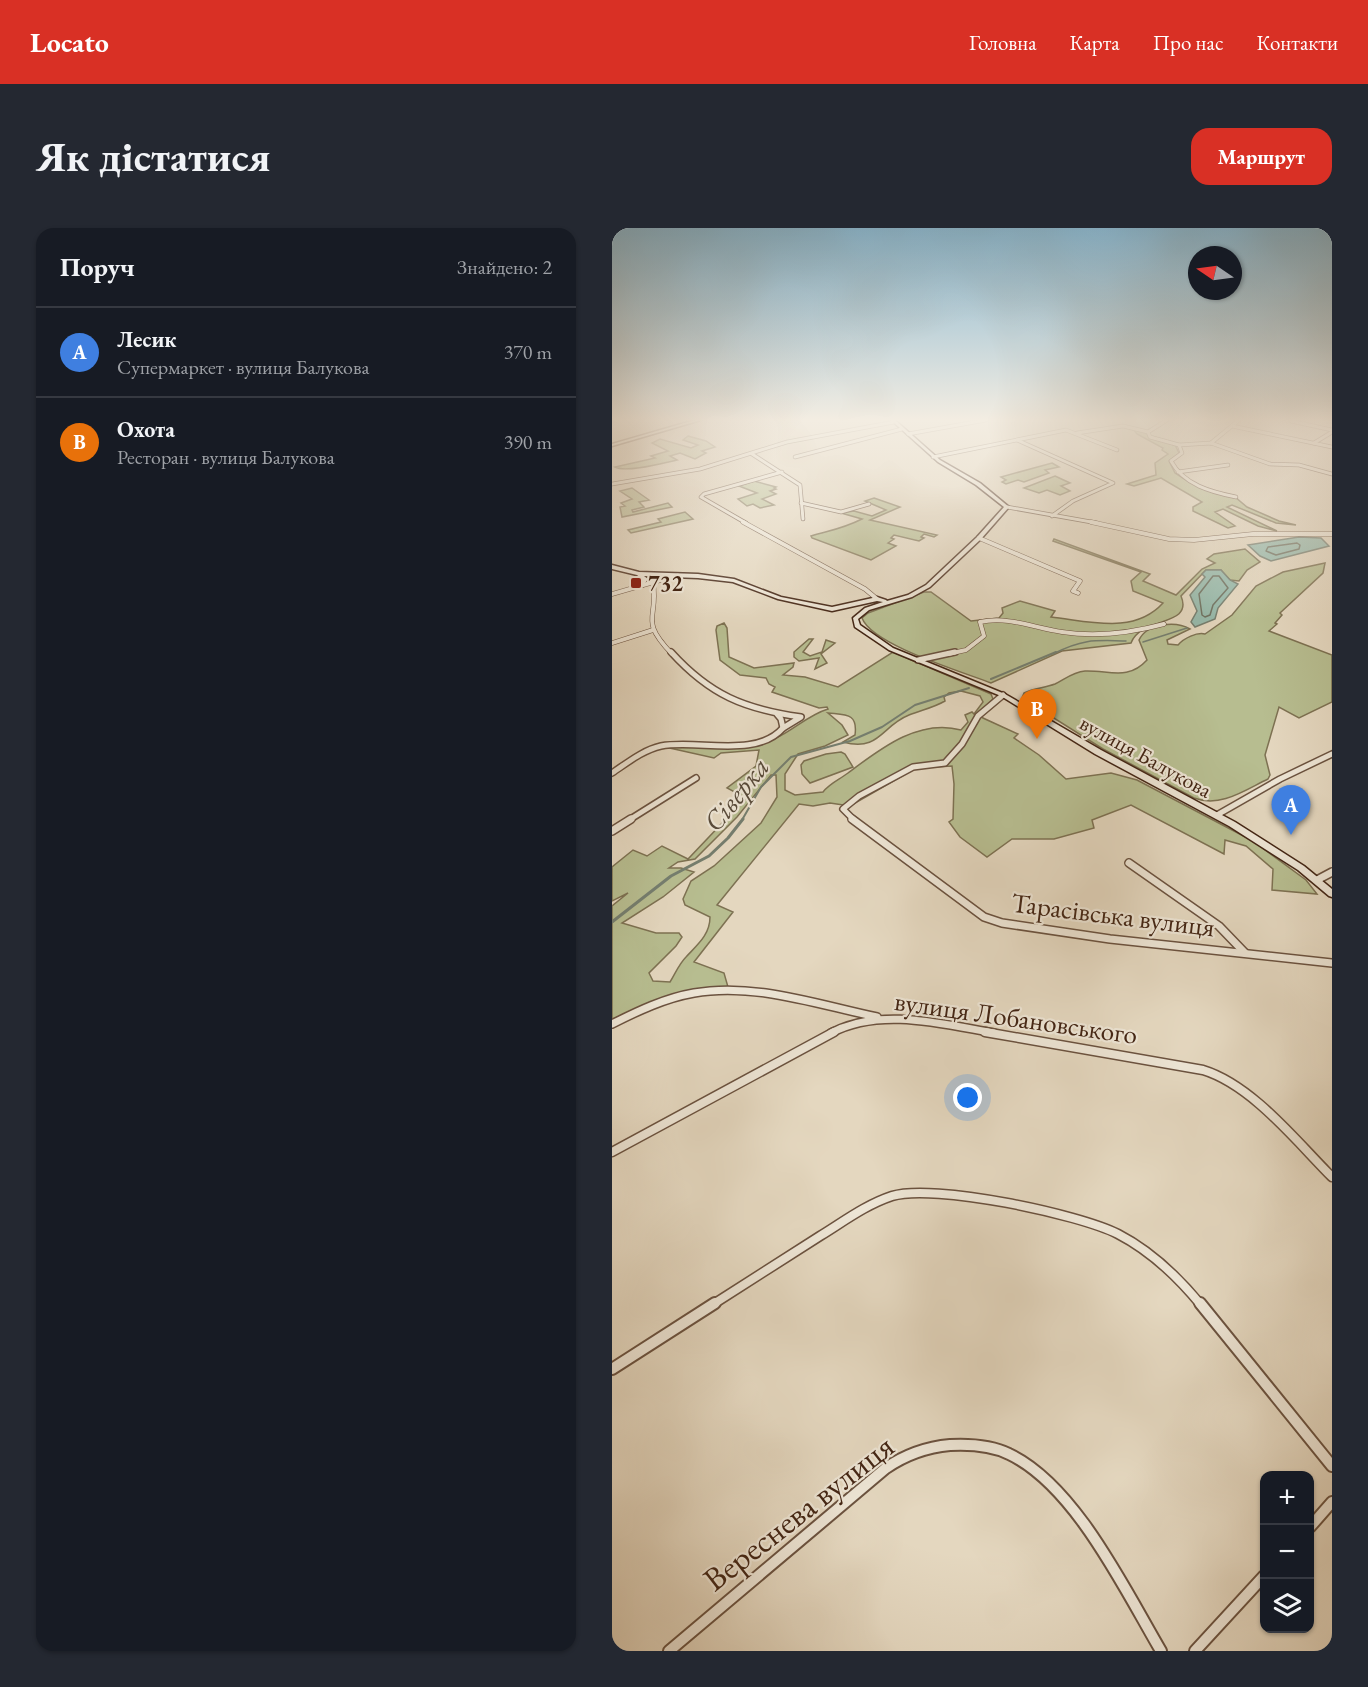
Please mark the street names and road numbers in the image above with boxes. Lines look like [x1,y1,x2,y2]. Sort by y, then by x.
street label: вулиця Балукова [1075,708,1217,805]
street label: Тарасівська вулиця [1009,885,1217,944]
street label: вулиця Лобановського [892,983,1140,1052]
street label: Вереснева вулиця [694,1424,902,1600]

